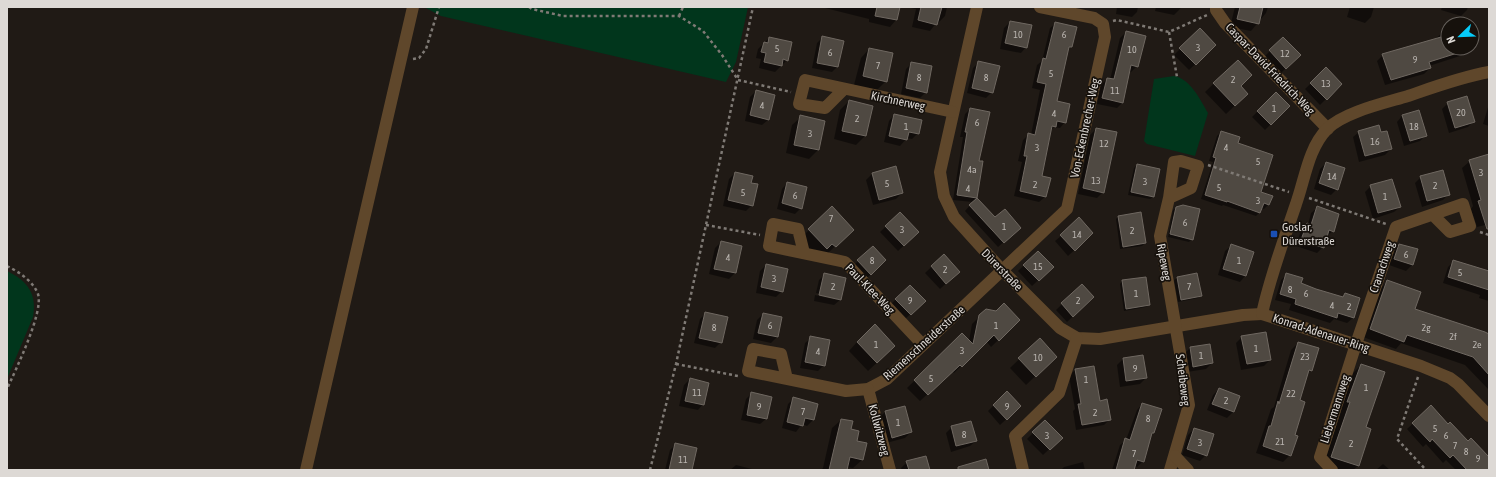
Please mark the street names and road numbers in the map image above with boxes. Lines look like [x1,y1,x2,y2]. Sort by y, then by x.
street label: Caspar-David-Friedrich-Weg [1223,20,1318,118]
street label: Von-Eckenbrecher-Weg [1068,76,1103,179]
street label: Kirchnerweg [870,88,927,114]
street label: Cranachweg [1367,239,1398,295]
street label: Ripeweg [1154,242,1174,282]
street label: Dürerstraße [979,246,1025,294]
street label: Paul-Klee-Weg [842,261,898,318]
street label: Riemenschneiderstraße [880,303,968,383]
street label: Konrad-Adenauer-Ring [1271,311,1372,355]
street label: Scheibeweg [1173,353,1193,408]
street label: Liebermannweg [1317,372,1353,445]
street label: Kollwitzweg [865,403,893,458]

